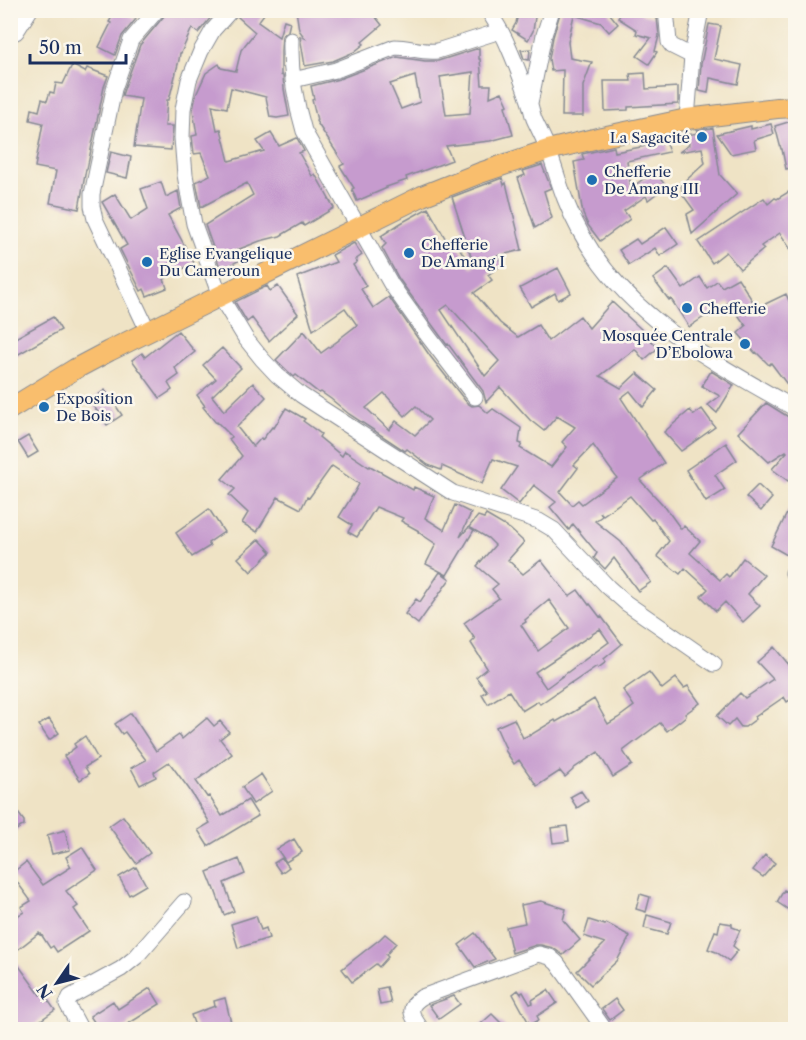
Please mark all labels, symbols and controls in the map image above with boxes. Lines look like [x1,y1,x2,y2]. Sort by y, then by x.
scale bar [30,27,126,65]
text: 50 m [39,37,82,59]
place label: La Sagacité [610,128,690,147]
marker: La Sagacité [695,130,709,144]
place label: Chefferie De Amang III [604,162,699,198]
marker: Chefferie De Amang III [585,173,599,187]
place label: Chefferie De Amang I [421,235,505,271]
place label: Eglise Evangelique Du Cameroun [159,244,292,280]
marker: Chefferie De Amang I [402,246,416,260]
marker: Eglise Evangelique Du Cameroun [140,255,154,269]
place label: Chefferie [699,299,766,318]
marker: Chefferie [680,301,694,315]
place label: Mosquée Centrale D’Ebolowa [602,326,733,362]
marker: Mosquée Centrale D’Ebolowa [738,337,752,351]
place label: Exposition De Bois [56,389,134,425]
marker: Exposition De Bois [37,400,51,414]
north arrow [27,953,87,1013]
text: N [32,980,57,1003]

